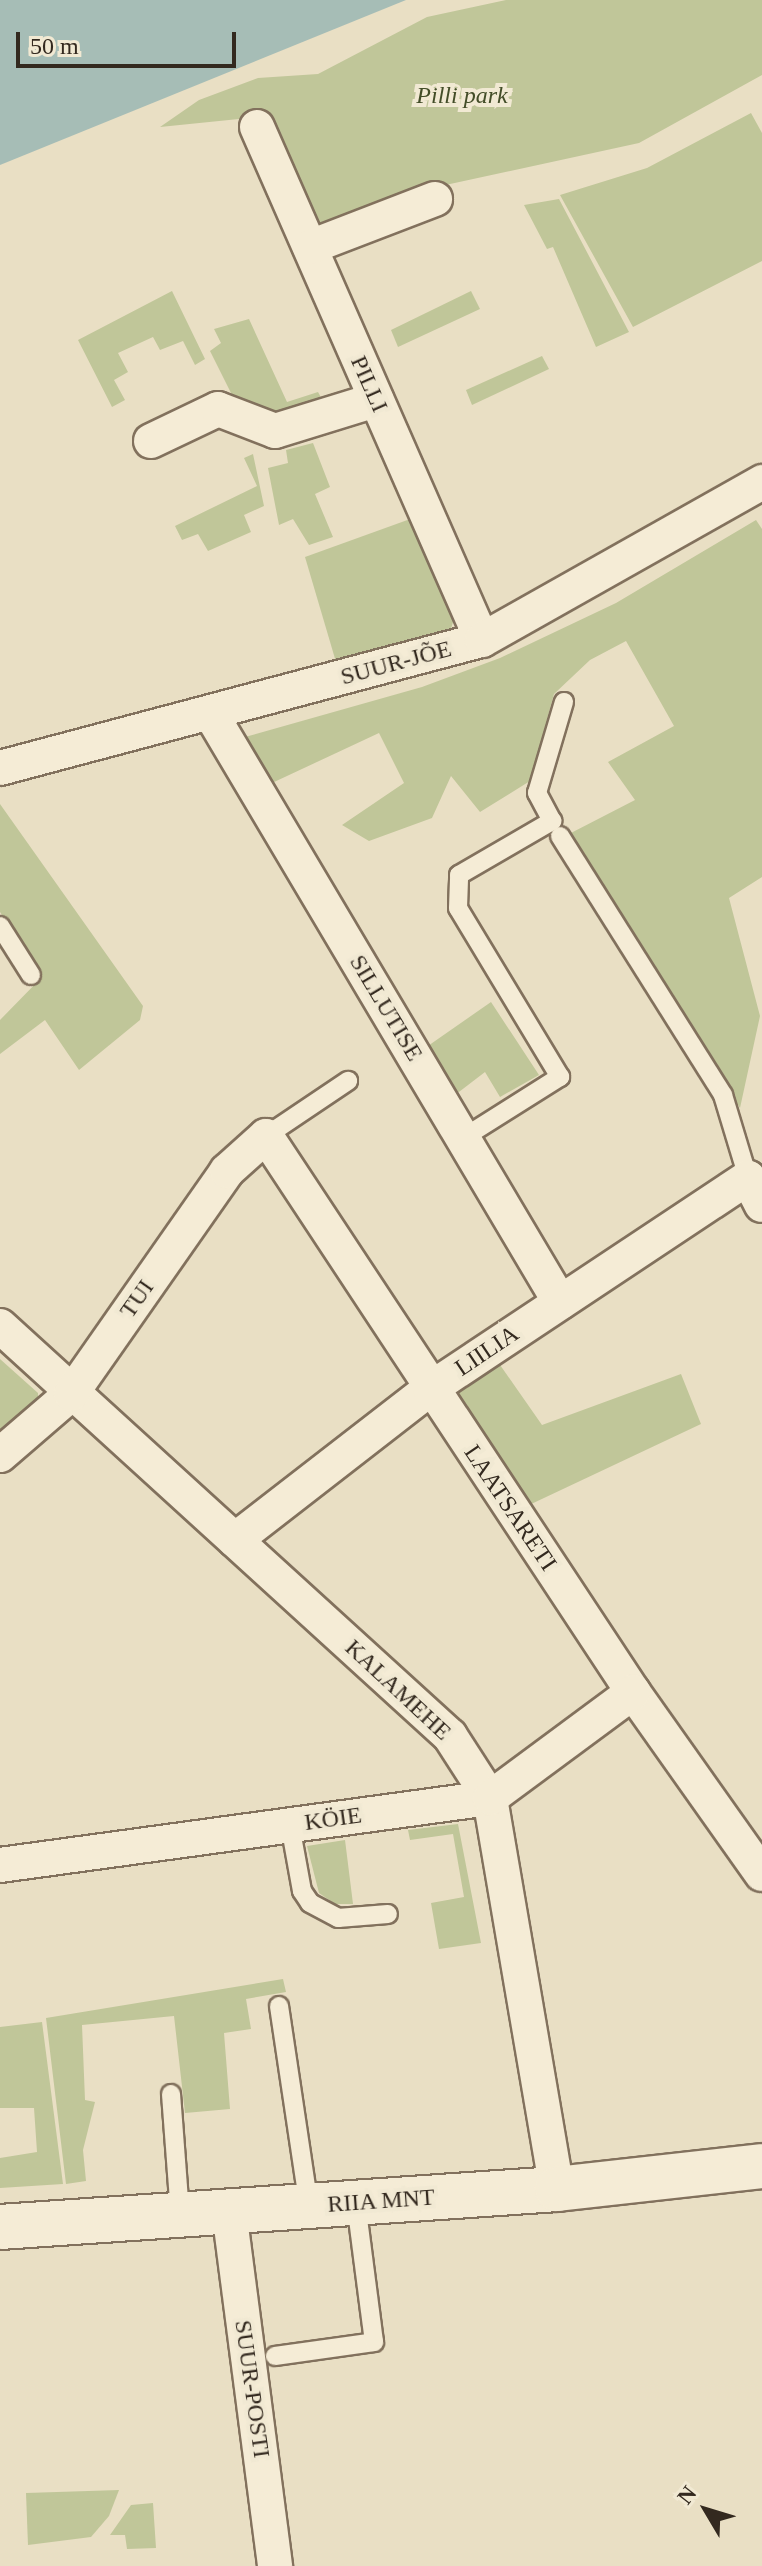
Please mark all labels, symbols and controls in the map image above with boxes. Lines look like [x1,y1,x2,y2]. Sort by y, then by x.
scale bar [20,16,240,66]
text: 50 m [30,33,79,59]
park label: Pilli park [416,82,508,110]
street label: PILLI [344,351,394,417]
street label: SUUR-JÕE [338,634,454,692]
street label: SILLUTISE [343,950,429,1066]
street label: TUI [114,1274,160,1324]
street label: LIILIA [450,1319,524,1383]
street label: LAATSARETI [457,1440,563,1576]
street label: KALAMEHE [339,1634,457,1746]
street label: KÖIE [303,1801,363,1837]
street label: RIIA MNT [326,2183,436,2219]
street label: SUUR-POSTI [228,2318,276,2460]
north arrow [666,2470,746,2550]
text: N [672,2481,701,2509]

